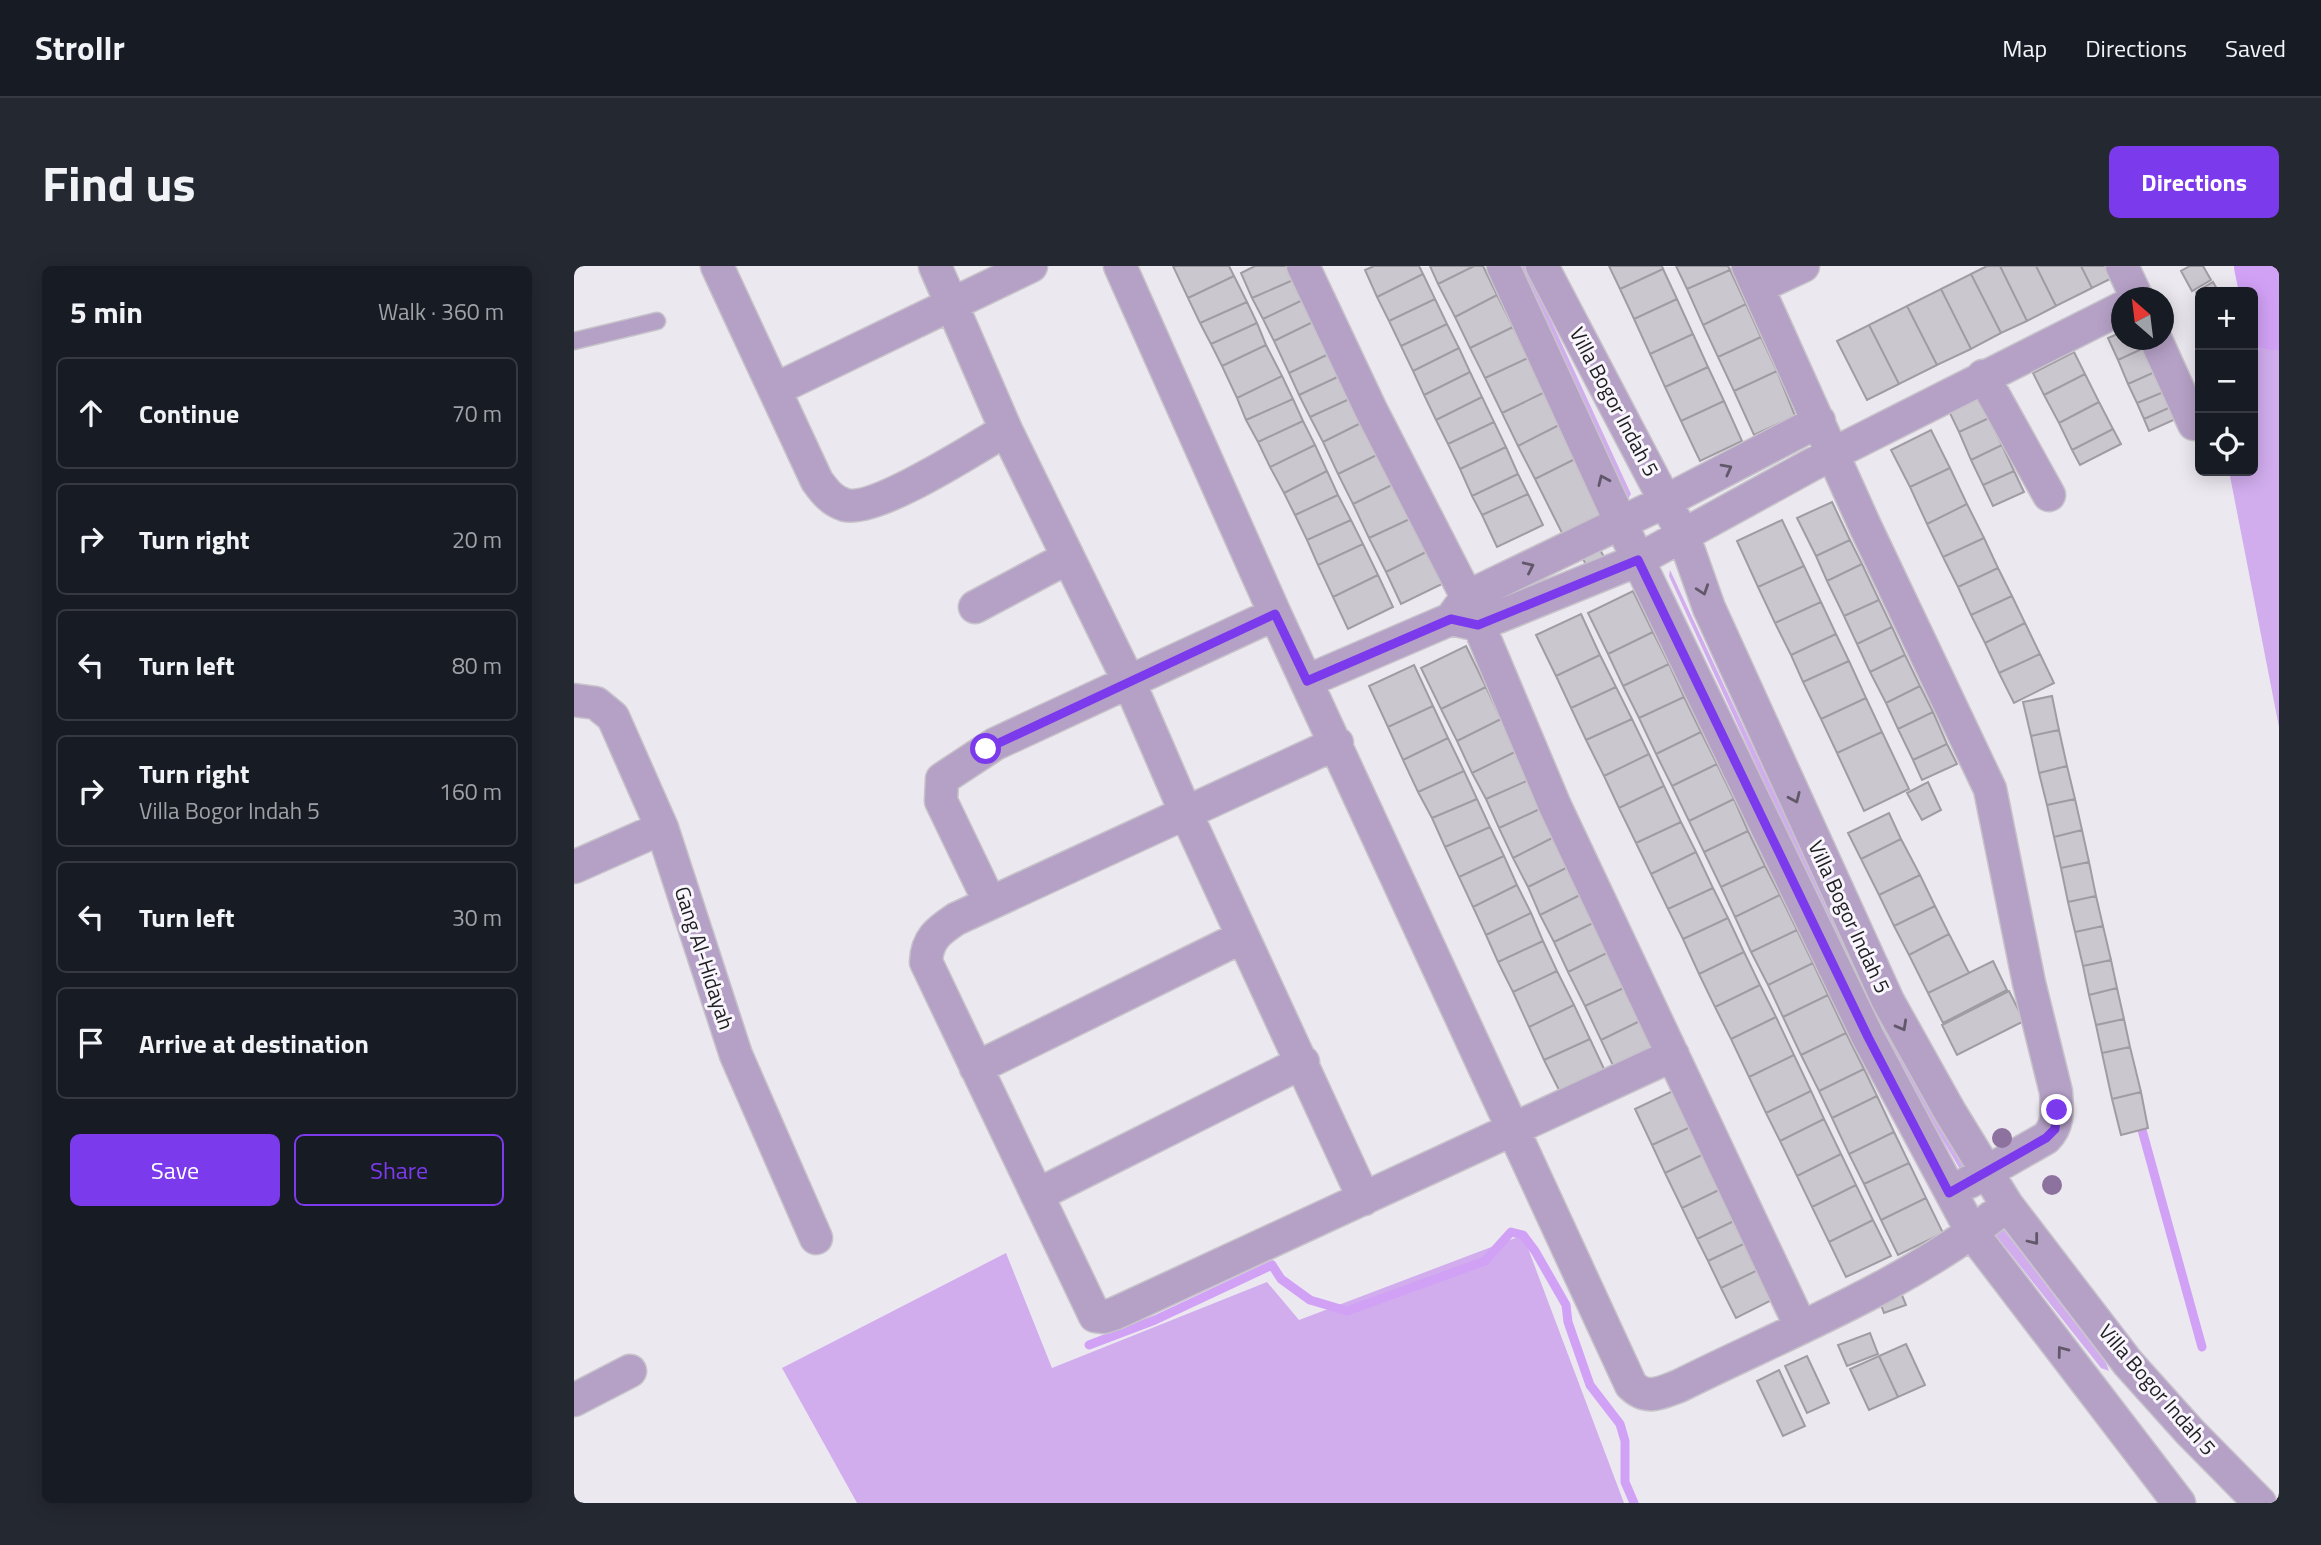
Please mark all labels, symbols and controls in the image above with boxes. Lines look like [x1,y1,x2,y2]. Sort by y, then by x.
text: Strollr [35,23,125,73]
text: Map [2002,30,2047,66]
text: Directions [2085,30,2187,66]
text: Saved [2225,30,2286,66]
text: Find us [42,145,196,220]
button: Directions [2109,146,2279,218]
north arrow [2111,287,2174,350]
map controls [2195,287,2258,476]
button: + [2195,287,2258,350]
text: 5 min [70,289,143,335]
text: Walk · 360 m [378,294,504,329]
street label: Villa Bogor Indah 5 [1562,321,1668,482]
button: − [2195,350,2258,413]
icon: ahead [72,394,110,432]
text: Continue [139,394,239,433]
text: 70 m [452,396,502,431]
button: locate [2195,413,2258,476]
one-way arrow [1719,464,1732,478]
one-way arrow [1597,475,1611,487]
icon: right [72,520,110,558]
text: Turn right [139,520,250,559]
text: 20 m [452,522,502,557]
one-way arrow [1522,562,1534,576]
one-way arrow [1695,584,1709,596]
icon: left [72,646,110,684]
text: Turn left [139,646,234,685]
text: 80 m [452,648,502,683]
route start [970,733,1001,764]
text: Turn right [139,754,250,793]
icon: right [72,772,110,810]
text: 160 m [439,774,502,809]
one-way arrow [1787,791,1801,803]
text: Villa Bogor Indah 5 [139,793,320,828]
street label: Villa Bogor Indah 5 [1800,835,1899,998]
street label: Gang Al-Hidayah [667,882,743,1033]
icon: left [72,898,110,936]
text: Turn left [139,898,234,937]
text: 30 m [452,900,502,935]
one-way arrow [1894,1019,1907,1032]
icon: arrive [72,1024,110,1062]
text: Arrive at destination [139,1024,369,1063]
route end [2041,1094,2072,1125]
button: Save [70,1134,280,1206]
button: Share [294,1134,504,1206]
one-way arrow [2026,1233,2039,1245]
street label: Villa Bogor Indah 5 [2091,1317,2224,1462]
one-way arrow [2058,1346,2071,1359]

